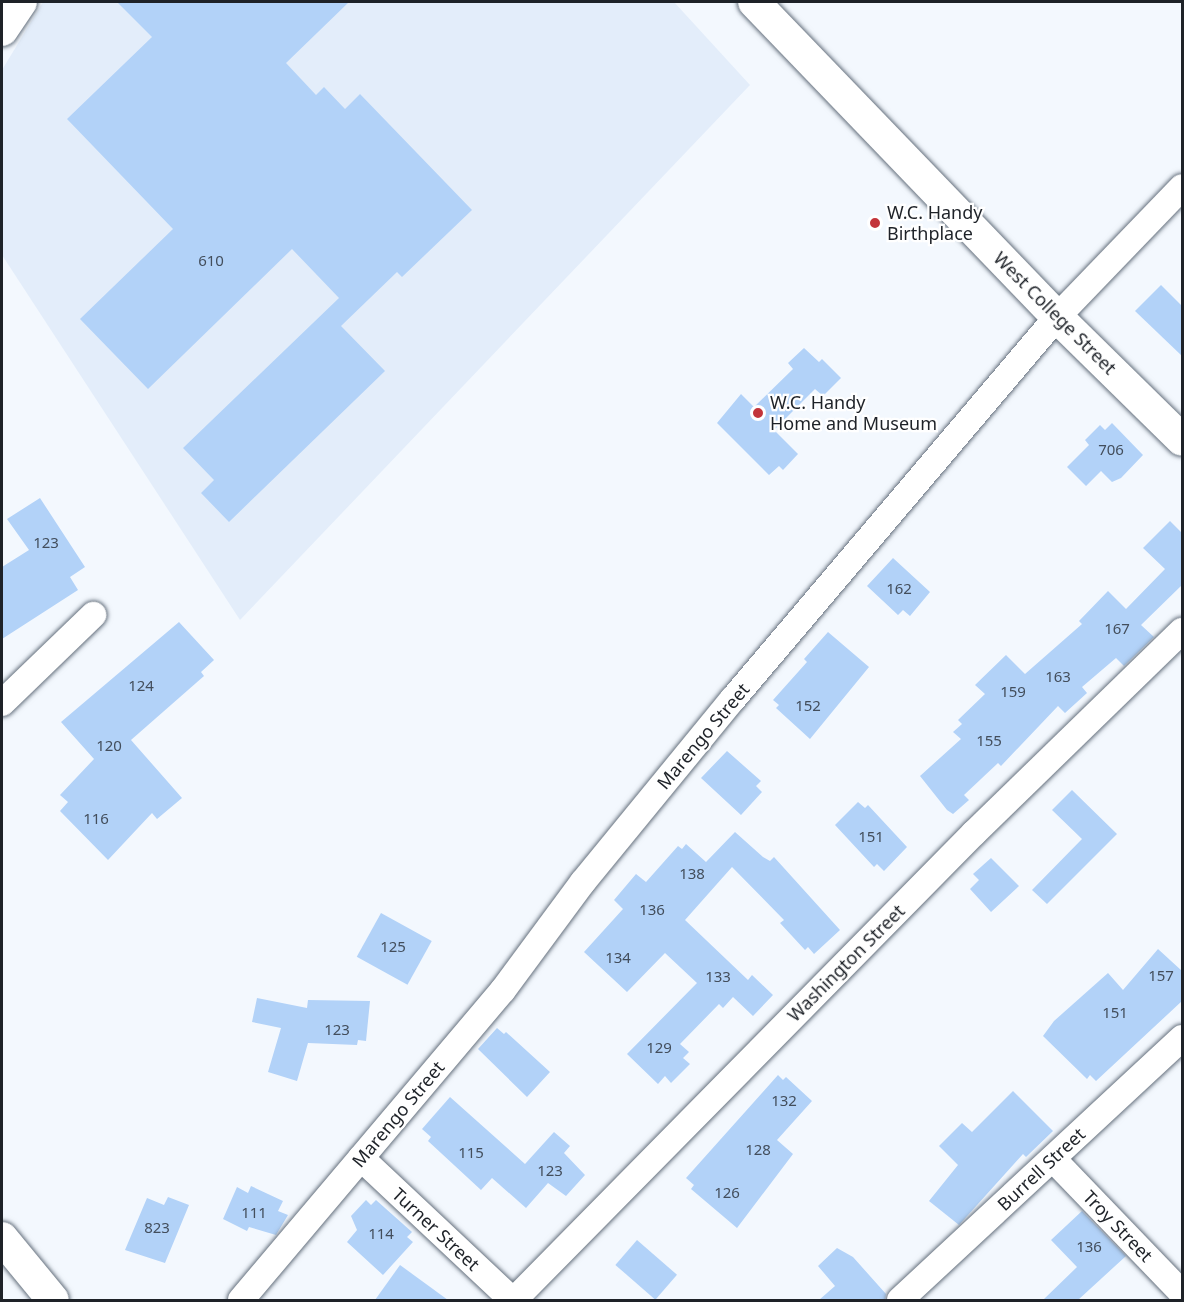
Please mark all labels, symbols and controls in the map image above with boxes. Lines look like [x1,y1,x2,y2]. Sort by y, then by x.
place label: W.C. Handy Birthplace [887,202,982,244]
marker: W.C. Handy Birthplace [868,216,882,230]
street label: West College Street [989,247,1121,379]
house number: 610 [198,252,224,270]
place label: W.C. Handy Home and Museum [770,392,937,434]
marker: W.C. Handy Home and Museum [751,406,765,420]
house number: 706 [1098,441,1124,459]
house number: 123 [33,534,59,552]
house number: 162 [886,580,912,598]
house number: 167 [1104,620,1130,638]
house number: 163 [1045,668,1071,686]
house number: 124 [128,677,154,695]
street label: Marengo Street [652,679,754,793]
house number: 159 [1000,683,1026,701]
house number: 152 [795,697,821,715]
house number: 155 [976,732,1002,750]
house number: 120 [96,737,122,755]
house number: 116 [83,810,109,828]
house number: 151 [858,828,884,846]
house number: 138 [679,865,705,883]
street label: Washington Street [783,900,909,1026]
house number: 136 [639,901,665,919]
house number: 125 [380,938,406,956]
house number: 134 [605,949,631,967]
house number: 157 [1148,967,1174,985]
house number: 133 [705,968,731,986]
house number: 151 [1102,1004,1128,1022]
house number: 123 [324,1021,350,1039]
house number: 129 [646,1039,672,1057]
street label: Marengo Street [347,1057,449,1171]
house number: 132 [771,1092,797,1110]
street label: Burrell Street [993,1123,1089,1215]
house number: 128 [745,1141,771,1159]
house number: 115 [458,1144,484,1162]
house number: 123 [537,1162,563,1180]
street label: Turner Street [388,1183,484,1275]
house number: 126 [714,1184,740,1202]
street label: Troy Street [1079,1186,1157,1266]
house number: 111 [241,1204,267,1222]
house number: 823 [144,1219,170,1237]
house number: 114 [368,1225,394,1243]
house number: 136 [1076,1238,1102,1256]

